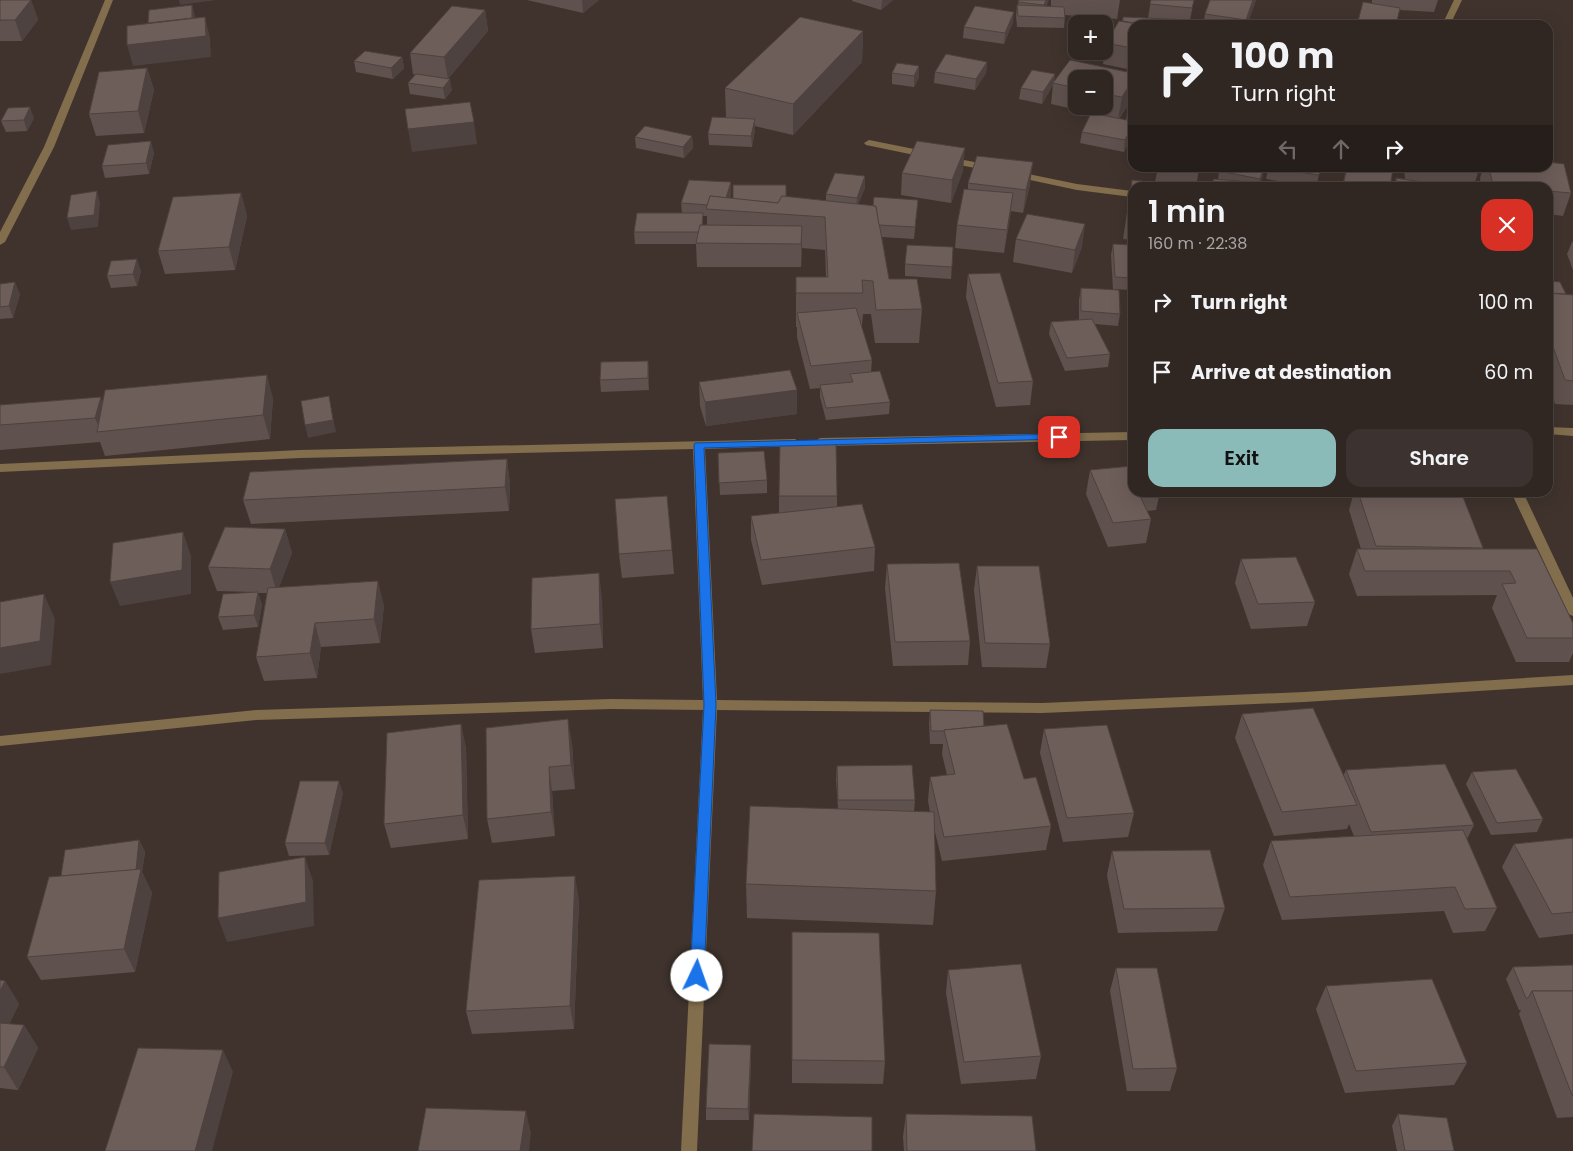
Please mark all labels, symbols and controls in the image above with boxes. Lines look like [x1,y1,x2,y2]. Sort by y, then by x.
map controls [1068,15,1113,115]
button: + [1068,15,1113,60]
text: 100 m [1231,31,1334,80]
icon: right [1148,40,1213,105]
button: − [1068,70,1113,115]
text: Turn right [1231,78,1336,109]
icon: left [1274,135,1302,163]
icon: ahead [1327,135,1355,163]
icon: right [1380,135,1408,163]
text: 1 min [1148,190,1226,233]
button: close [1481,199,1533,251]
text: 160 m · 22:38 [1148,232,1247,255]
icon: right [1148,288,1176,316]
text: Turn right [1191,289,1287,316]
text: 100 m [1478,289,1533,316]
icon: arrive [1148,358,1176,386]
text: Arrive at destination [1191,359,1392,386]
text: 60 m [1484,359,1533,386]
pin [1038,416,1080,458]
icon: arrive [1045,423,1073,451]
button: Exit [1148,429,1336,487]
button: Share [1346,429,1533,487]
position arrow [670,949,722,1001]

